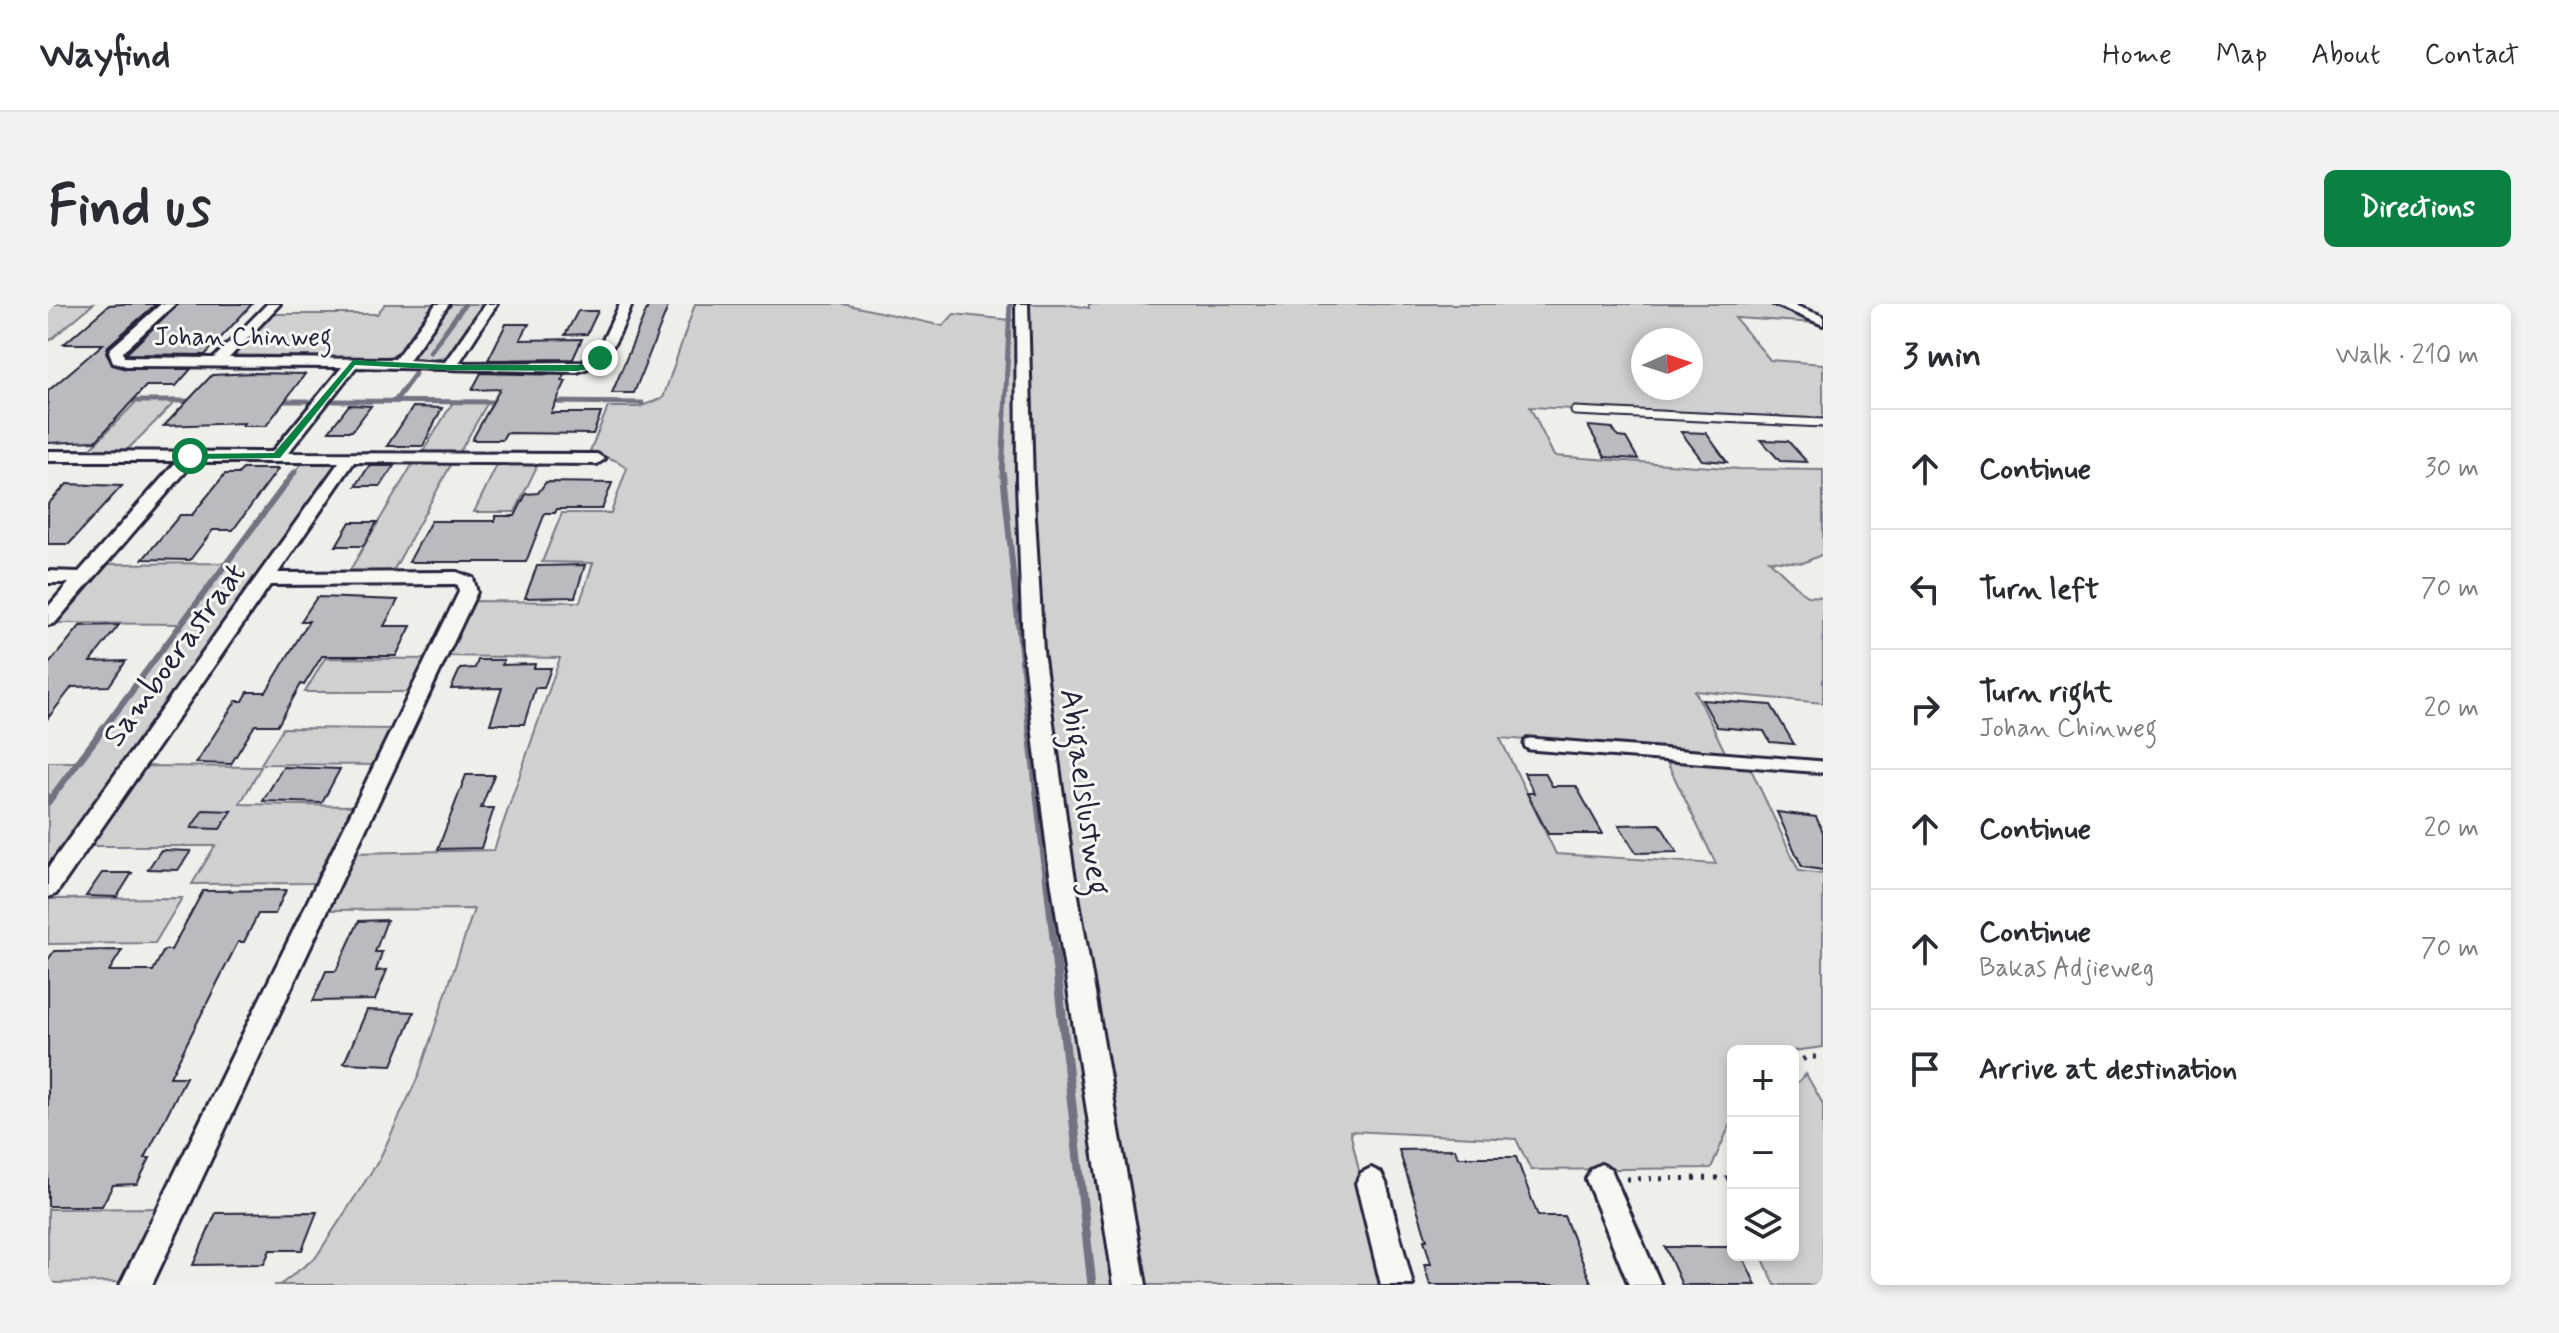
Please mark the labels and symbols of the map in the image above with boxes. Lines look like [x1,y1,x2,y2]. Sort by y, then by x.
street label: Johan Chinweg [154,321,332,358]
north arrow [1631,328,1703,400]
route end [582,340,618,376]
route start [172,438,208,474]
street label: Samboerastraat [94,554,256,756]
street label: Abigaelslustweg [1046,686,1119,899]

